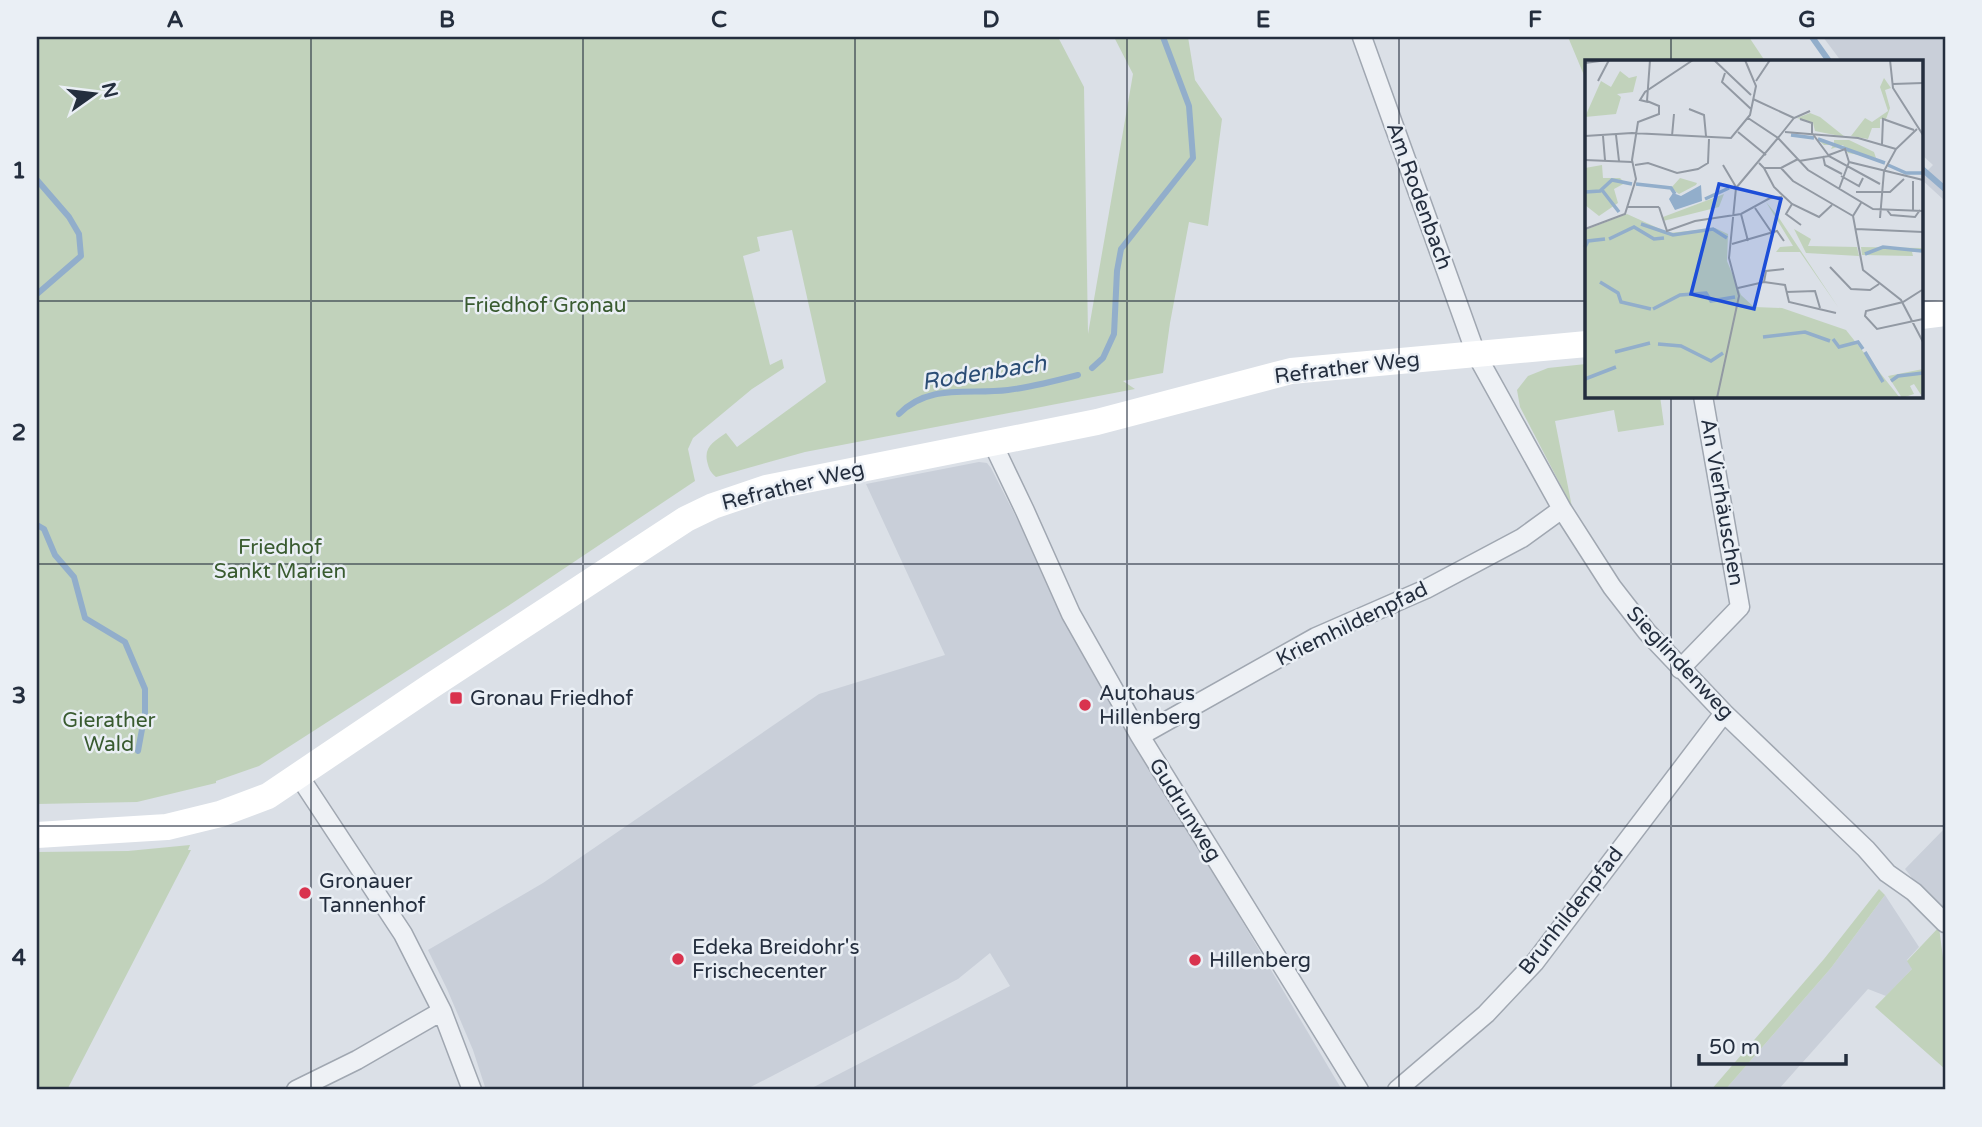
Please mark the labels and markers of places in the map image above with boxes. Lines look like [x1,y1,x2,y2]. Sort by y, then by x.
place label: Autohaus Hillenberg [1099,681,1201,730]
place label: Gronau Friedhof [470,686,633,711]
marker: Gronau Friedhof [448,690,464,706]
marker: Autohaus Hillenberg [1077,697,1093,713]
place label: Gronauer Tannenhof [319,869,426,918]
marker: Gronauer Tannenhof [297,885,313,901]
place label: Edeka Breidohr's Frischecenter [692,935,860,984]
place label: Hillenberg [1209,948,1311,973]
marker: Edeka Breidohr's Frischecenter [670,951,686,967]
marker: Hillenberg [1187,952,1203,968]

